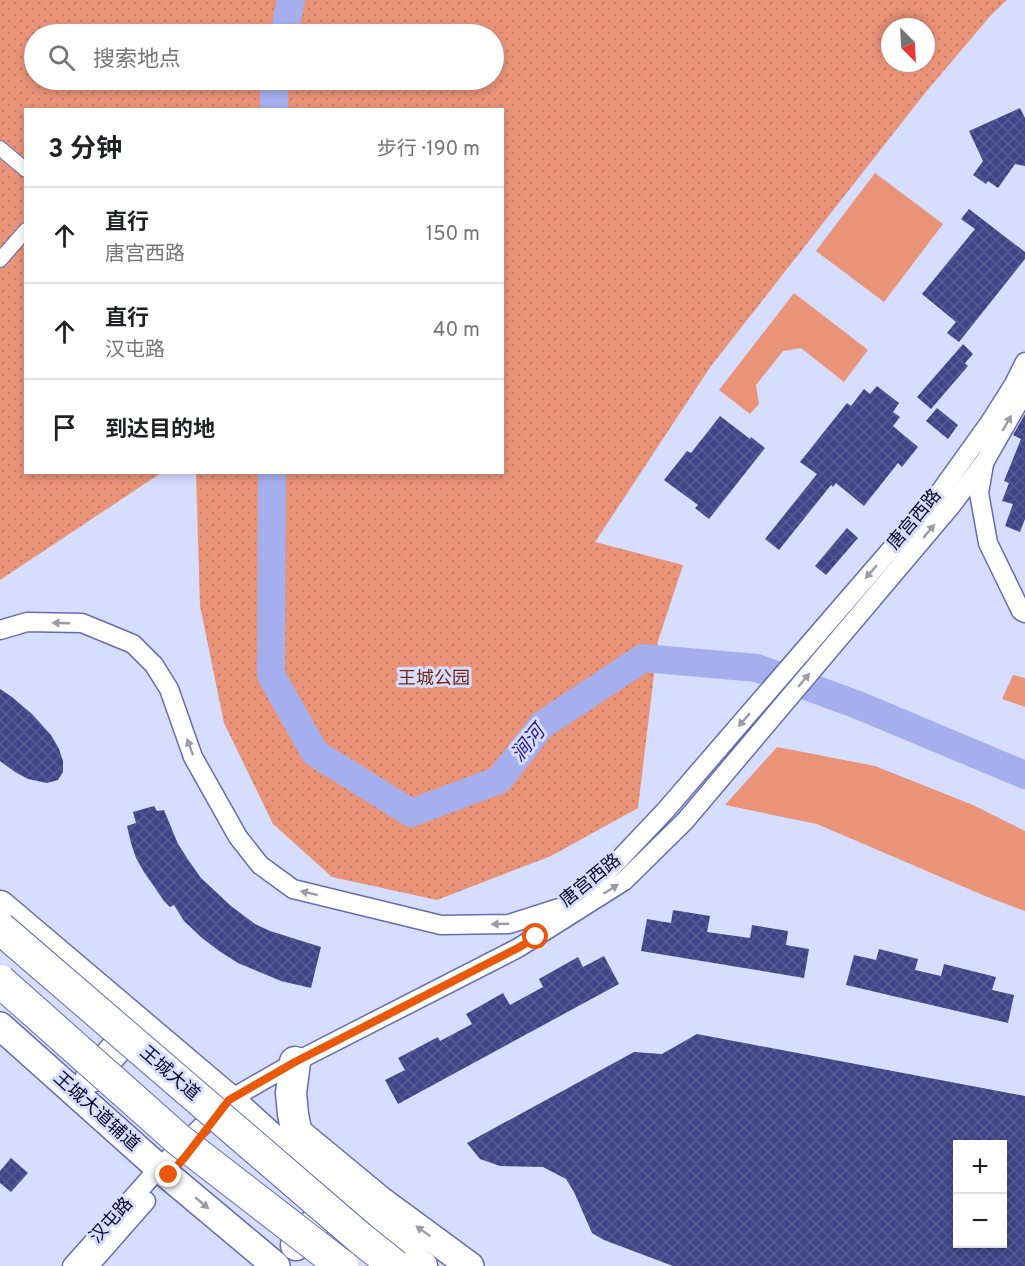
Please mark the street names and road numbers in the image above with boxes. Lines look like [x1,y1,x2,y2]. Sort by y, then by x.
street label: 唐宫西路 [883,485,947,555]
street label: 唐宫西路 [556,849,626,913]
street label: 王城大道 [134,1042,204,1106]
street label: 王城大道辅道 [48,1067,144,1157]
street label: 汉屯路 [85,1193,139,1249]

